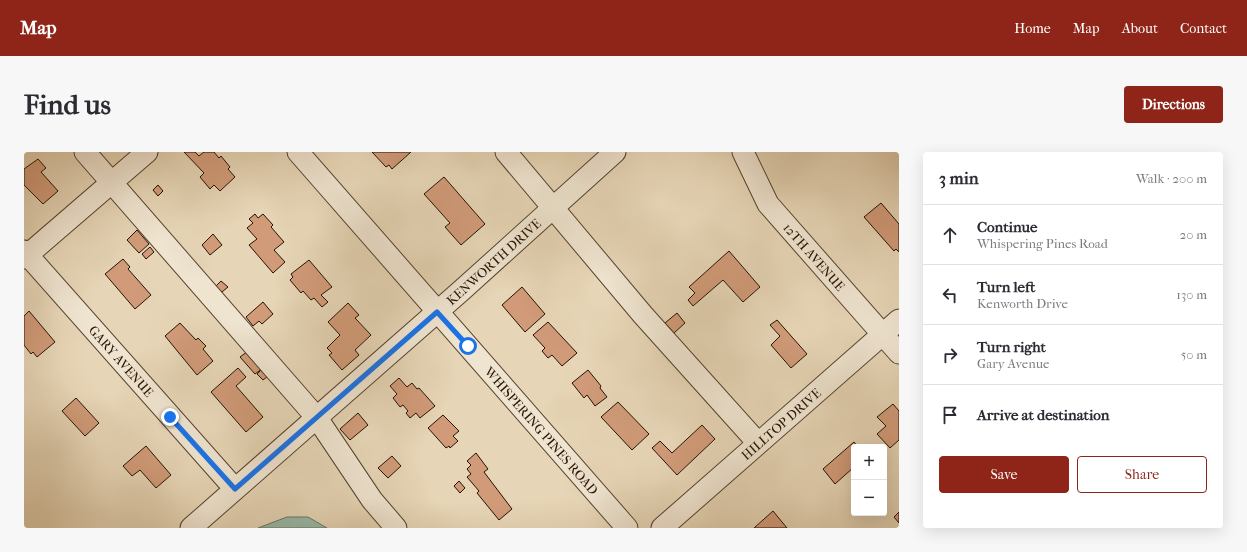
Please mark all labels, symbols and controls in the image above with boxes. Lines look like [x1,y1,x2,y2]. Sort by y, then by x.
text: Map [20,17,56,39]
text: Home [1014,20,1051,37]
text: Map [1073,20,1100,37]
text: About [1122,20,1158,37]
text: Contact [1180,20,1227,37]
button: Directions [1124,86,1223,123]
text: Find us [24,88,111,121]
text: 3 min [939,168,979,188]
text: Walk · 200 m [1136,171,1207,186]
street label: KENWORTH DRIVE [443,215,544,308]
text: Continue [977,218,1037,236]
street label: 12TH AVENUE [781,220,848,294]
icon: ahead [939,224,961,246]
text: 20 m [1180,227,1207,242]
text: Whispering Pines Road [977,236,1108,251]
text: Turn left [977,278,1035,296]
icon: left [939,284,961,306]
text: 130 m [1176,287,1207,302]
text: Kenworth Drive [977,296,1068,311]
street label: GARY AVENUE [86,322,157,400]
route start [459,337,477,355]
text: Turn right [977,338,1046,356]
icon: right [939,344,961,366]
text: 50 m [1181,347,1207,362]
text: Gary Avenue [977,356,1049,371]
street label: WHISPERING PINES ROAD [481,363,601,497]
street label: HILLTOP DRIVE [738,385,824,463]
icon: arrive [939,404,961,426]
text: Arrive at destination [977,406,1109,424]
route end [161,408,179,426]
map controls [851,444,887,516]
button: + [851,444,887,480]
button: Save [939,456,1069,493]
button: Share [1077,456,1207,493]
button: − [851,480,887,516]

